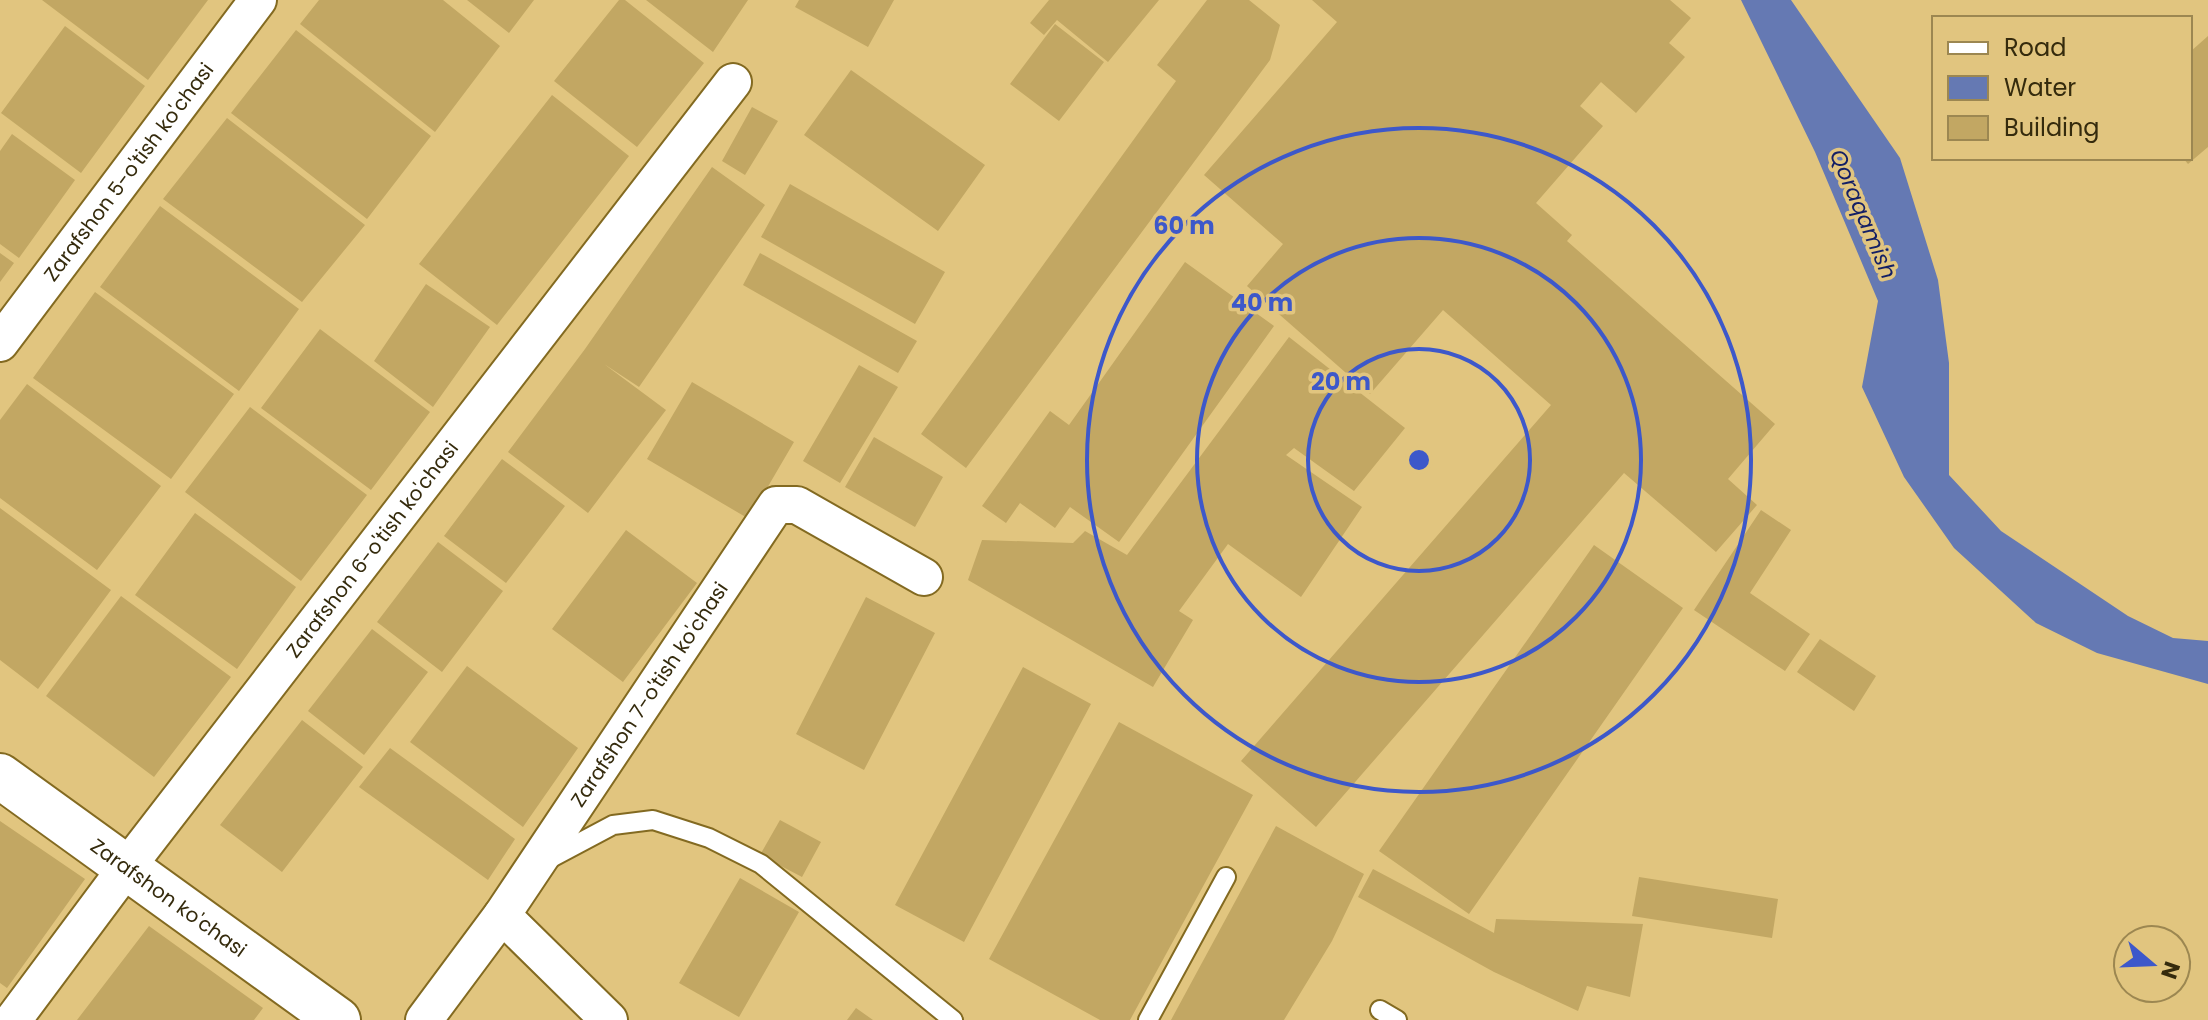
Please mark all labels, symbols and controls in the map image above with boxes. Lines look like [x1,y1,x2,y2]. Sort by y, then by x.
legend [1932,16,2192,160]
text: Road [2004,31,2066,64]
street label: Zarafshon 5-o'tish ko'chasi [37,57,220,287]
text: Water [2004,71,2076,104]
text: Building [2004,111,2100,144]
water label: Qoraqamish [1822,144,1904,284]
text: 60 m [1153,209,1215,242]
text: 40 m [1231,286,1293,319]
text: 20 m [1311,365,1371,398]
street label: Zarafshon 6-o'tish ko'chasi [280,435,465,664]
centre of rings [1405,446,1433,474]
street label: Zarafshon 7-o'tish ko'chasi [564,577,735,813]
street label: Zarafshon ko'chasi [85,832,252,964]
north arrow [2112,924,2192,1004]
text: N [2153,957,2188,983]

